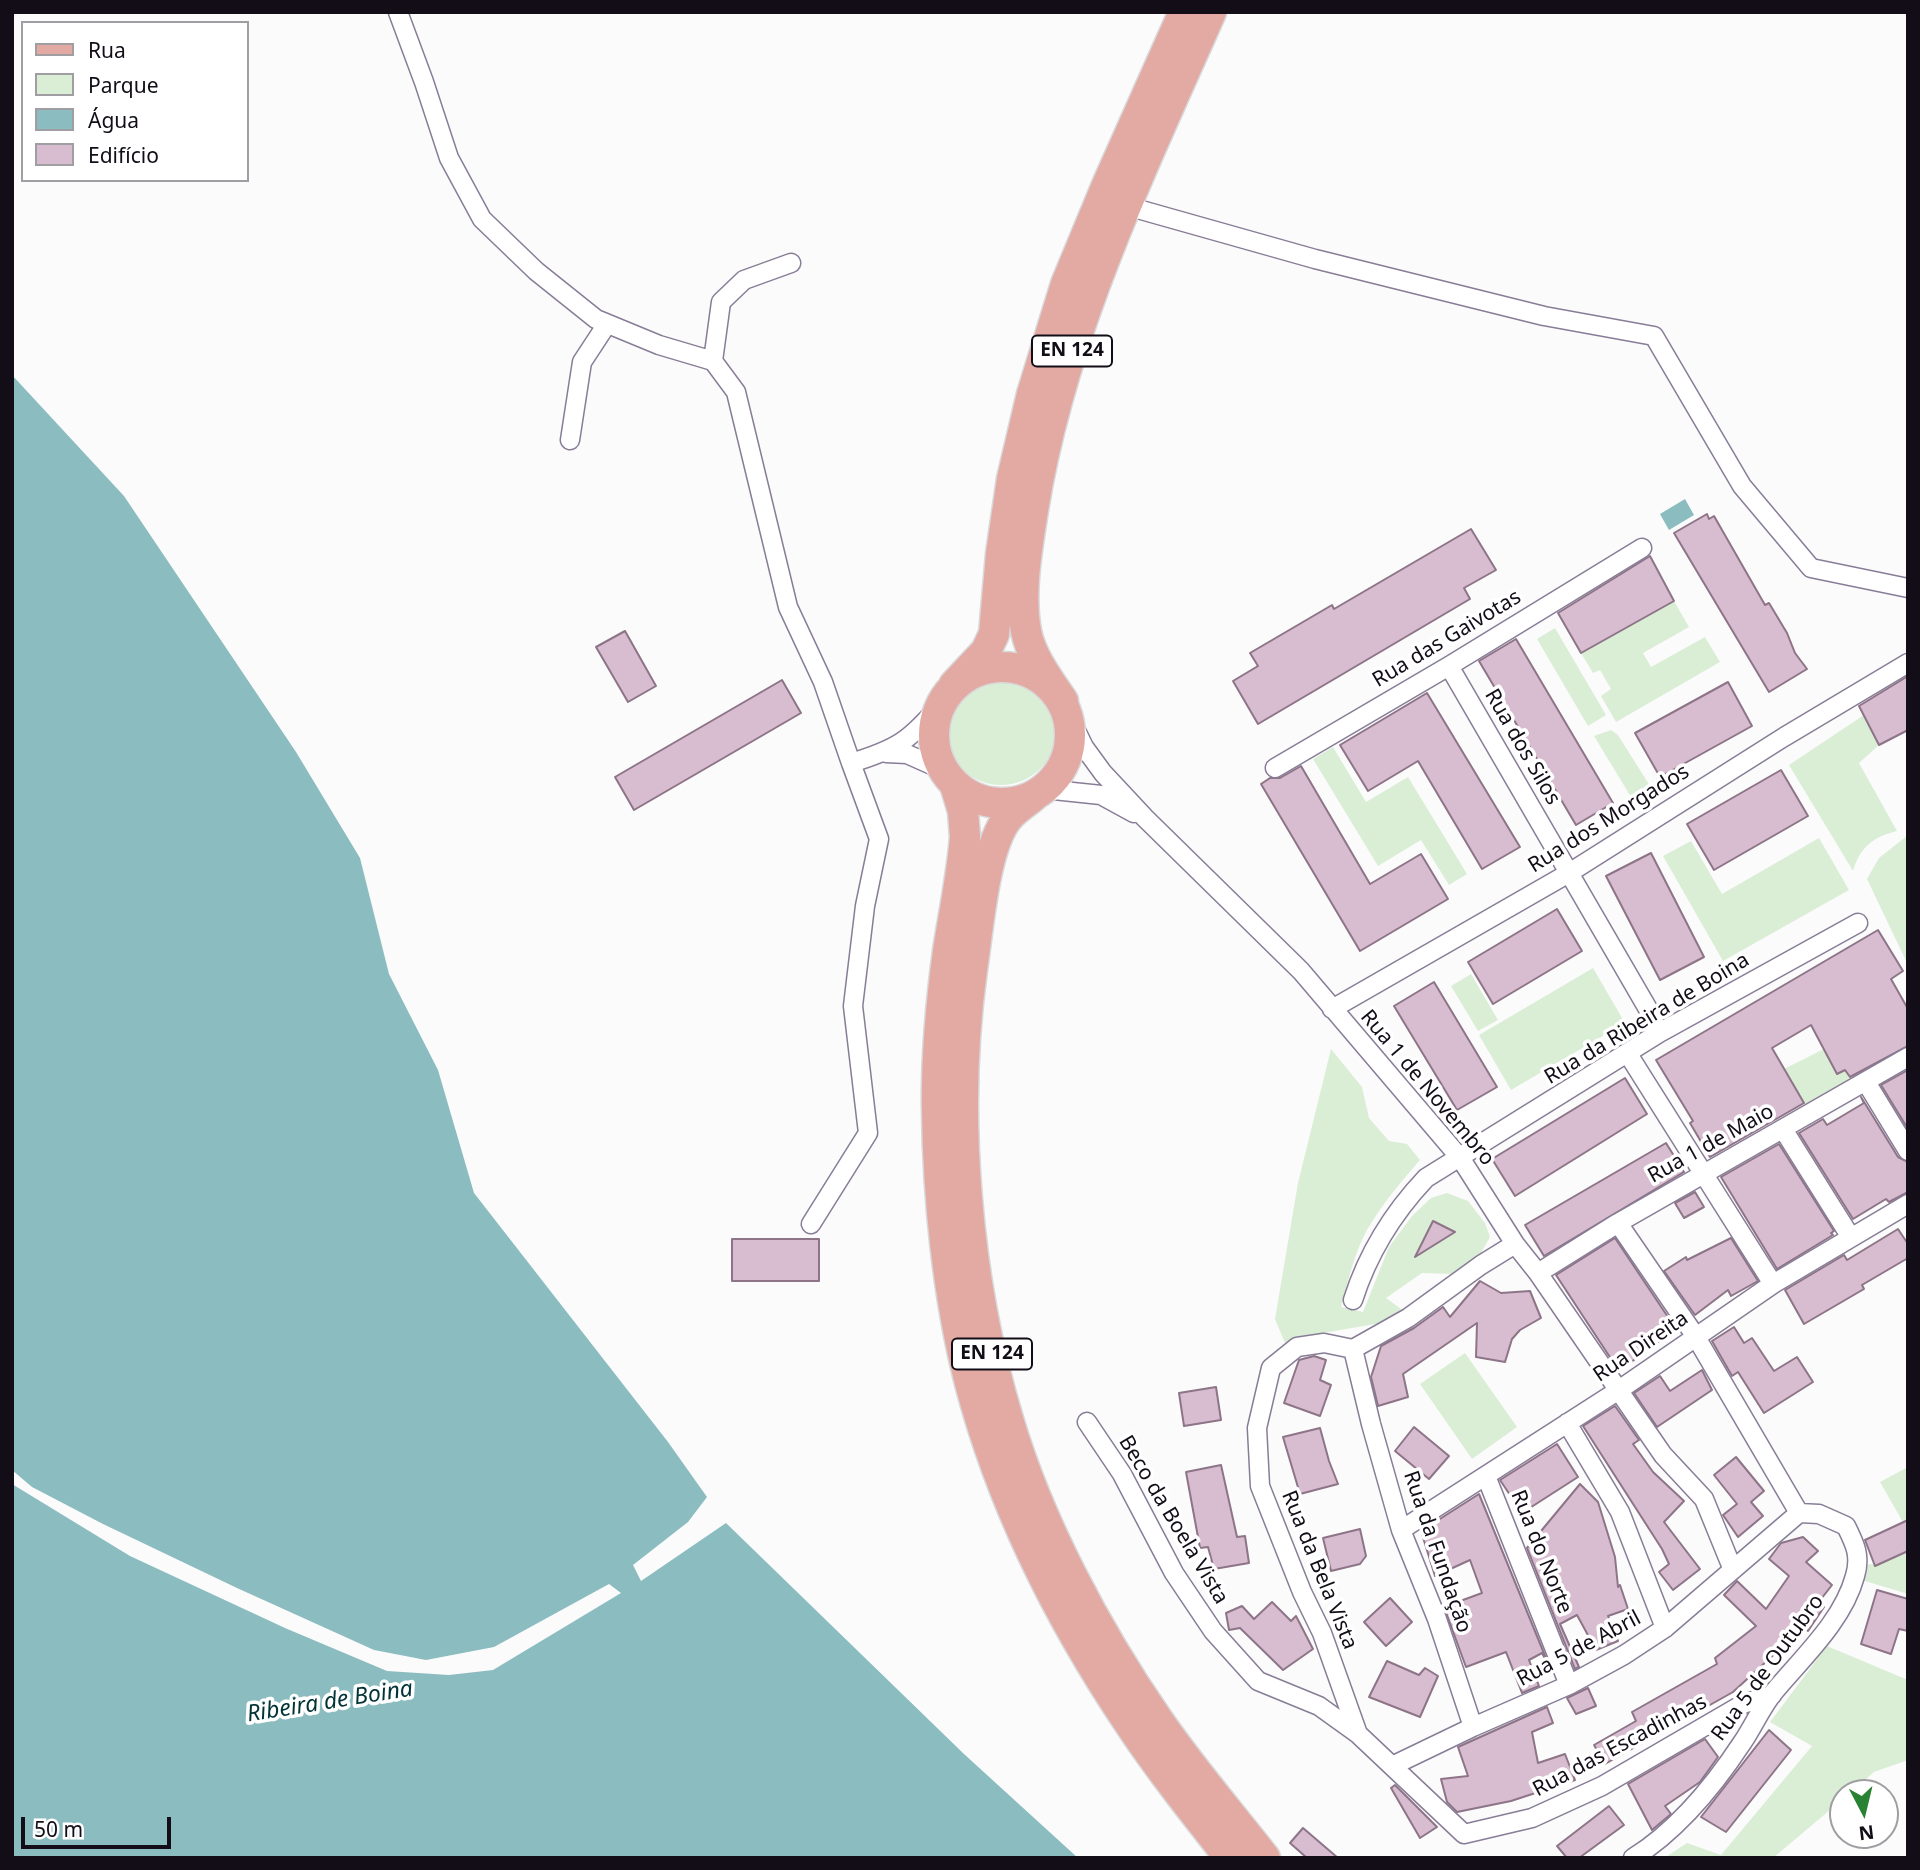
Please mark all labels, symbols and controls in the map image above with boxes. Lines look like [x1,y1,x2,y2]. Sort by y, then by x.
legend [21,21,248,182]
text: Rua [88,36,126,64]
text: Parque [88,71,158,99]
text: Água [88,106,139,134]
text: Edifício [88,141,159,169]
road number: EN 124 [1032,336,1112,366]
street label: Rua das Gaivotas [1368,585,1526,693]
street label: Rua dos Silos [1479,685,1565,809]
street label: Rua dos Morgados [1524,759,1694,879]
street label: Rua da Ribeira de Boina [1540,948,1754,1090]
street label: Rua 1 de Novembro [1355,1005,1499,1171]
street label: Rua 1 de Maio [1644,1099,1778,1189]
street label: Rua Direita [1589,1306,1693,1388]
road number: EN 124 [952,1338,1032,1370]
street label: Beco da Boela Vista [1113,1431,1233,1609]
street label: Rua da Fundação [1397,1468,1477,1636]
street label: Rua do Norte [1505,1486,1577,1618]
street label: Rua da Bela Vista [1276,1487,1362,1653]
street label: Rua 5 de Outubro [1706,1590,1830,1746]
street label: Rua 5 de Abril [1513,1606,1645,1692]
water label: Ribeira de Boina [245,1675,415,1729]
street label: Rua das Escadinhas [1529,1690,1711,1802]
north arrow [1829,1779,1899,1849]
scale bar [24,1804,175,1848]
text: 50 m [34,1815,83,1843]
text: N [1857,1819,1876,1847]

